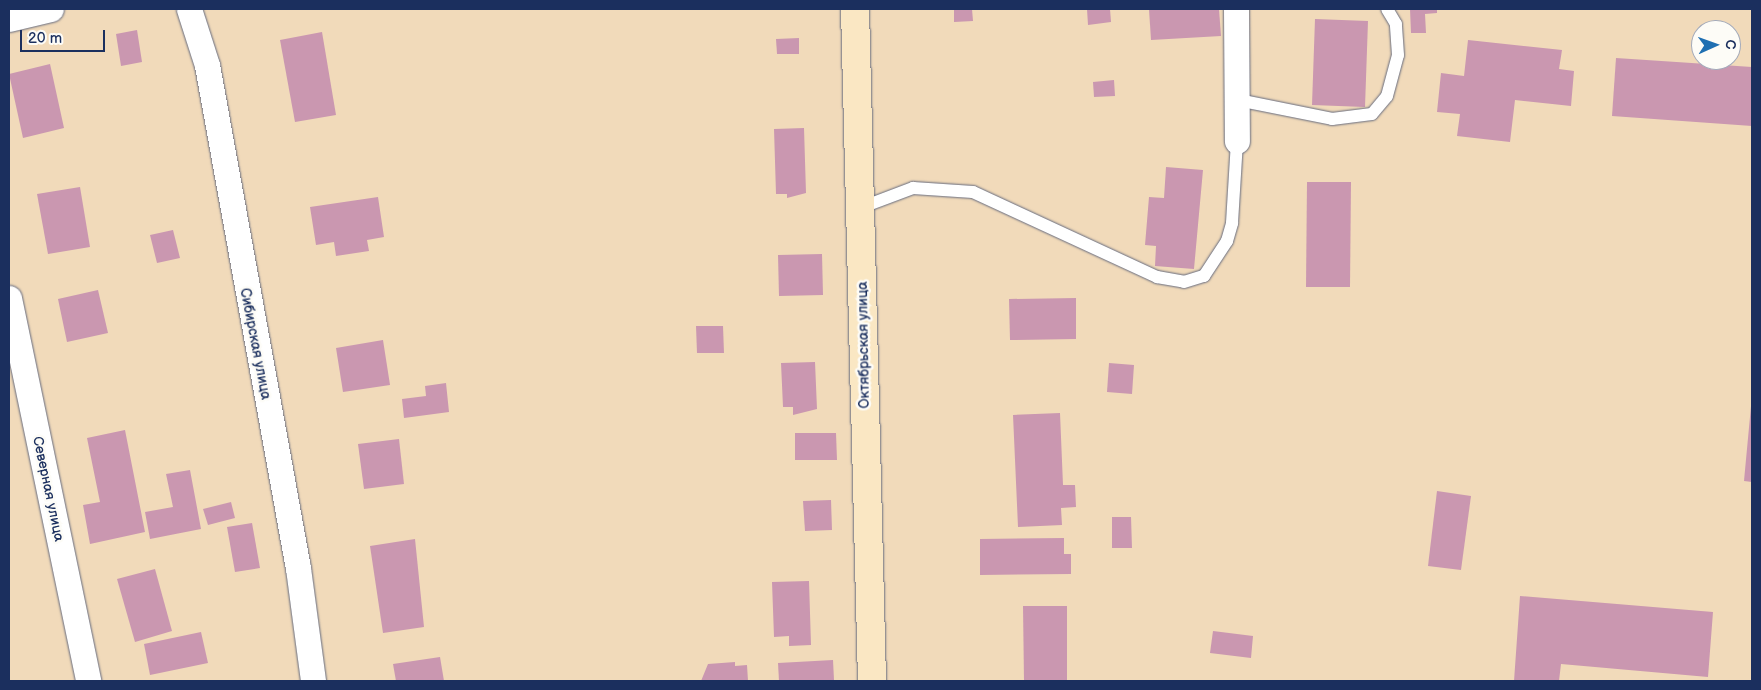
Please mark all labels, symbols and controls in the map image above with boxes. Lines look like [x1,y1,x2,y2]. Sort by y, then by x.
scale bar [22,20,108,52]
north arrow [1691,20,1741,70]
text: 20 m [28,29,62,48]
text: С [1722,39,1739,50]
street label: Октябрьская улица [854,281,874,409]
street label: Сибирская улица [236,287,274,401]
street label: Северная улица [29,435,67,543]

